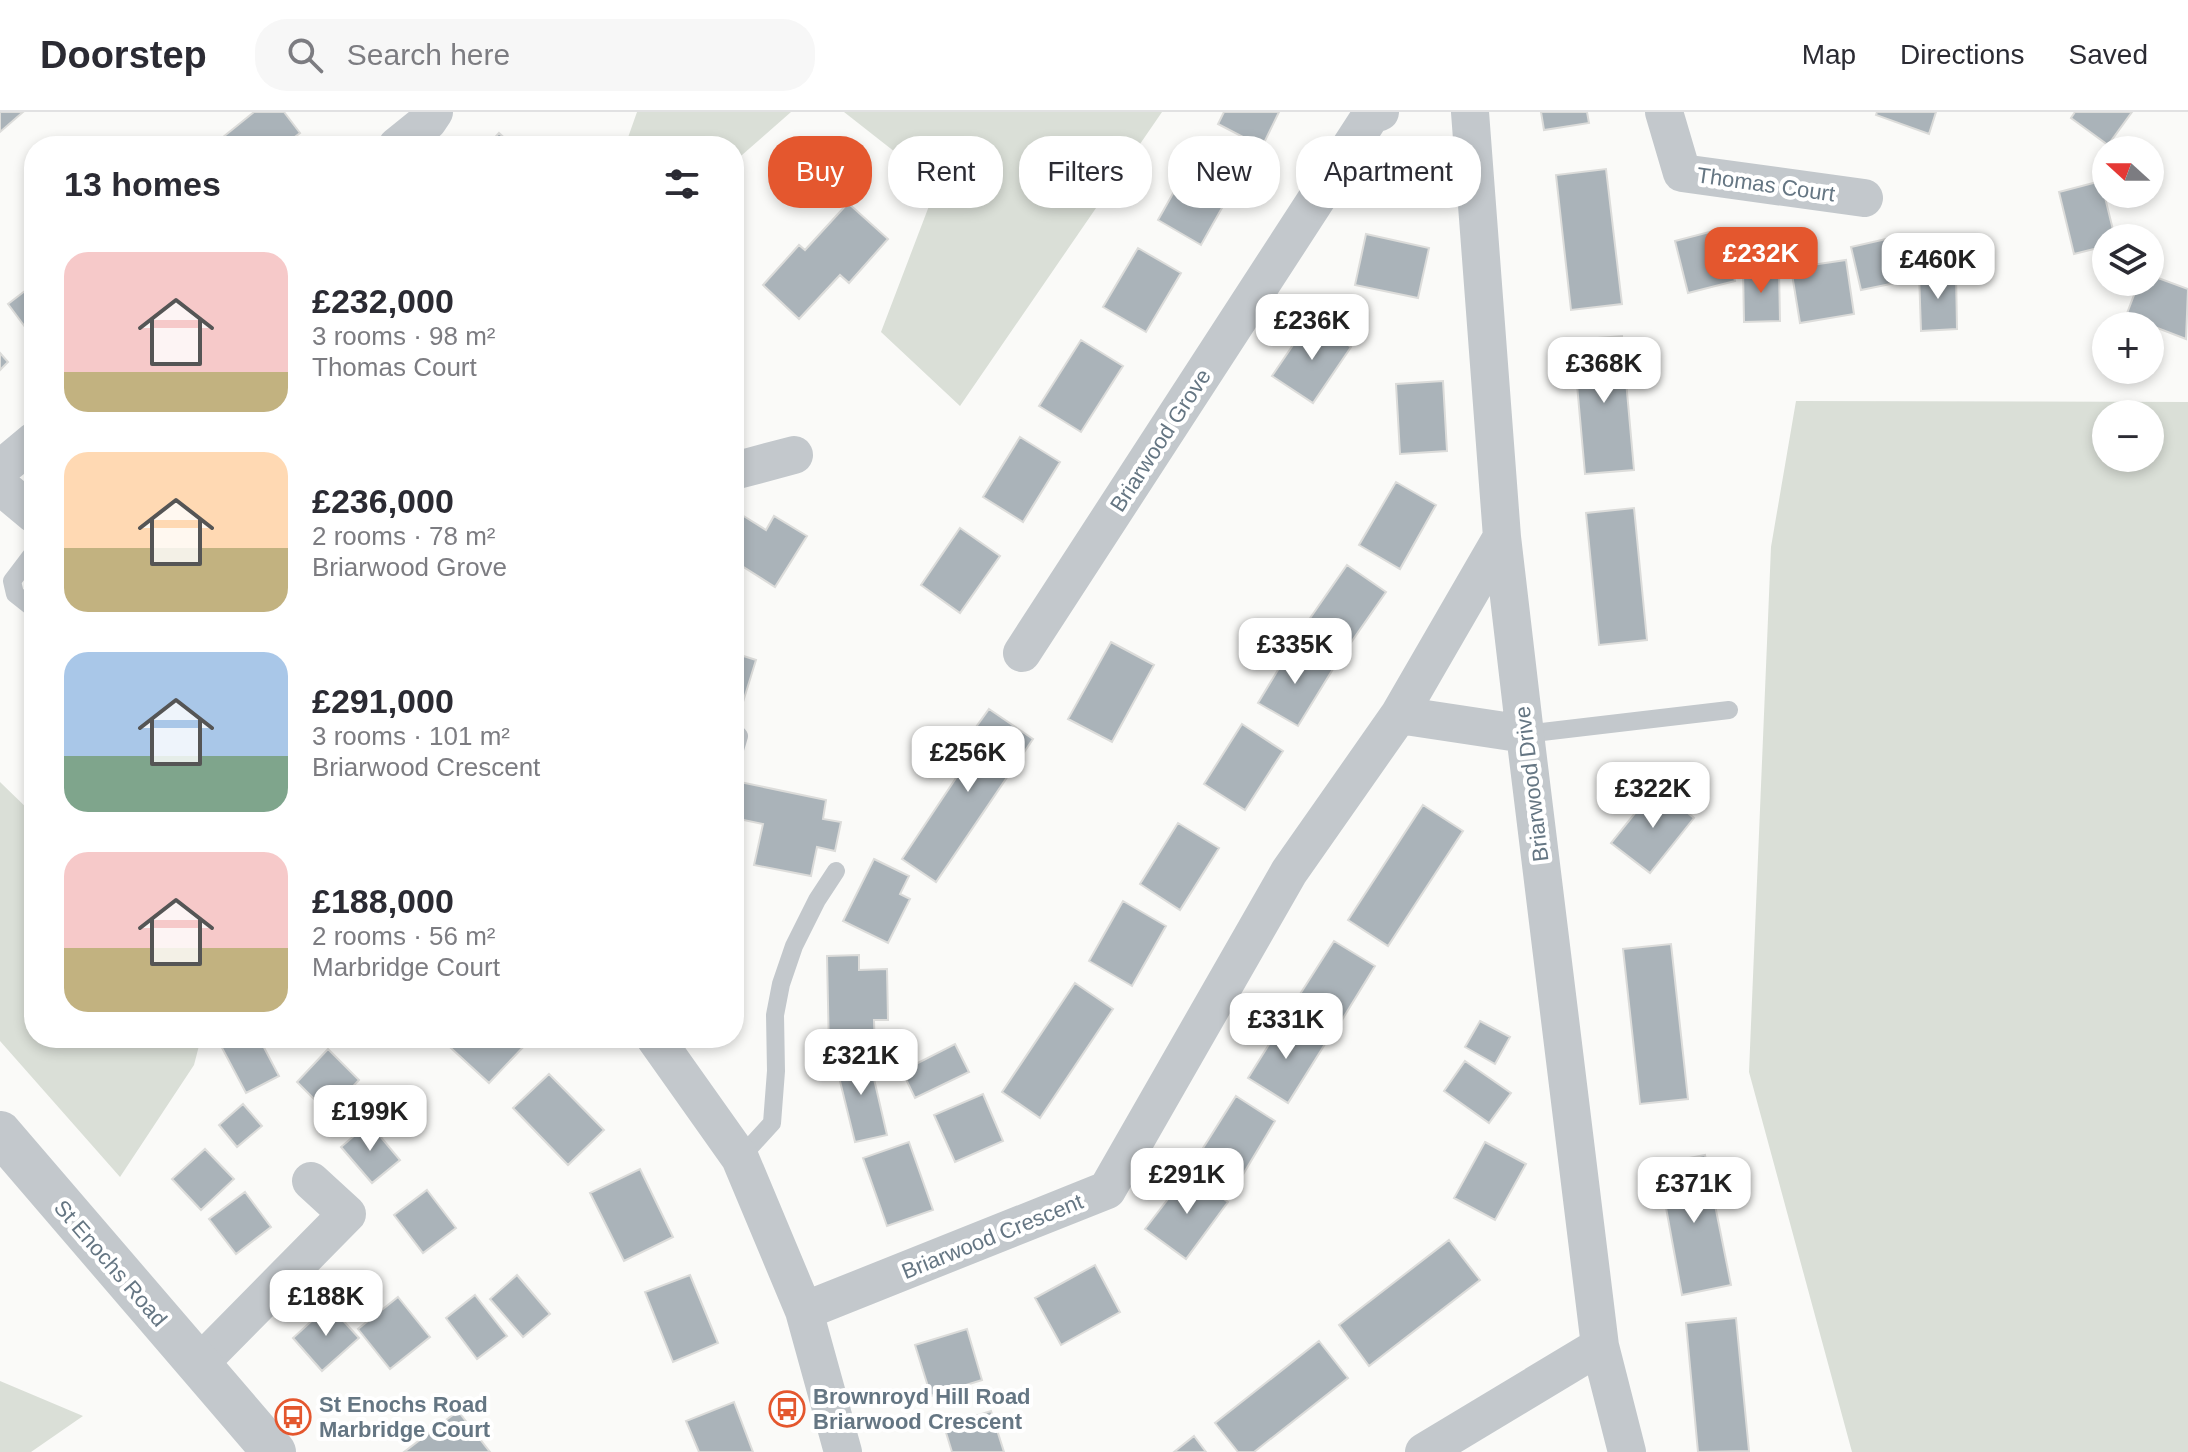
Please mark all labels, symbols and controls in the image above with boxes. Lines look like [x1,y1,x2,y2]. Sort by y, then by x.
search box [255,19,815,91]
icon: search [283,33,327,77]
text: Doorstep [40,34,207,76]
text: Search here [347,38,510,71]
text: Map [1802,39,1856,70]
text: Directions [1900,39,2025,70]
text: Saved [2069,39,2148,70]
chip: Buy [768,136,872,208]
chip: Rent [888,136,1003,208]
chip: Filters [1019,136,1152,208]
chip: New [1168,136,1280,208]
chip: Apartment [1296,136,1481,208]
north arrow [2092,136,2164,208]
map controls [2092,136,2164,472]
icon: filters [660,162,704,206]
street label: Thomas Court [1695,162,1837,207]
text: 13 homes [64,165,221,203]
button: layers [2092,224,2164,296]
pin: £232K [1705,227,1817,295]
pin: £460K [1882,233,1994,301]
text: £232K [1723,238,1799,268]
text: £460K [1900,244,1976,274]
text: £232,000 [312,282,454,320]
icon: home [128,284,224,380]
pin: £236K [1256,294,1368,362]
text: £236K [1274,305,1350,335]
button: + [2092,312,2164,384]
text: 3 rooms · 98 m² [312,321,496,351]
pin: £368K [1548,337,1660,405]
text: £368K [1566,348,1642,378]
text: Thomas Court [312,352,477,382]
street label: Briarwood Grove [1105,364,1216,516]
button: − [2092,400,2164,472]
text: £236,000 [312,482,454,520]
icon: home [128,484,224,580]
text: 2 rooms · 78 m² [312,521,496,551]
text: Briarwood Grove [312,552,507,582]
pin: £335K [1239,618,1351,686]
text: £335K [1257,629,1333,659]
text: £291,000 [312,682,454,720]
icon: home [128,684,224,780]
street label: Briarwood Drive [1510,705,1553,863]
text: 3 rooms · 101 m² [312,721,510,751]
pin: £256K [912,726,1024,794]
text: £256K [930,737,1006,767]
text: Briarwood Crescent [312,752,540,782]
pin: £322K [1597,762,1709,830]
text: £322K [1615,773,1691,803]
text: £188,000 [312,882,454,920]
icon: home [128,884,224,980]
text: 2 rooms · 56 m² [312,921,496,951]
text: Marbridge Court [312,952,500,982]
pin: £331K [1230,993,1342,1061]
text: £331K [1248,1004,1324,1034]
pin: £321K [805,1029,917,1097]
text: £321K [823,1040,899,1070]
pin: £199K [314,1085,426,1153]
text: £199K [332,1096,408,1126]
pin: £291K [1131,1148,1243,1216]
pin: £371K [1638,1157,1750,1225]
text: £291K [1149,1159,1225,1189]
text: £371K [1656,1168,1732,1198]
street label: Briarwood Crescent [898,1189,1086,1284]
street label: St Enochs Road [49,1195,172,1332]
pin: £188K [270,1270,382,1338]
text: £188K [288,1281,364,1311]
place label: Brownroyd Hill Road Briarwood Crescent [813,1384,1031,1434]
bus stop icon: Brownroyd Hill Road Briarwood Crescent [768,1390,806,1428]
place label: St Enochs Road Marbridge Court [319,1392,491,1442]
bus stop icon: St Enochs Road Marbridge Court [274,1398,312,1436]

